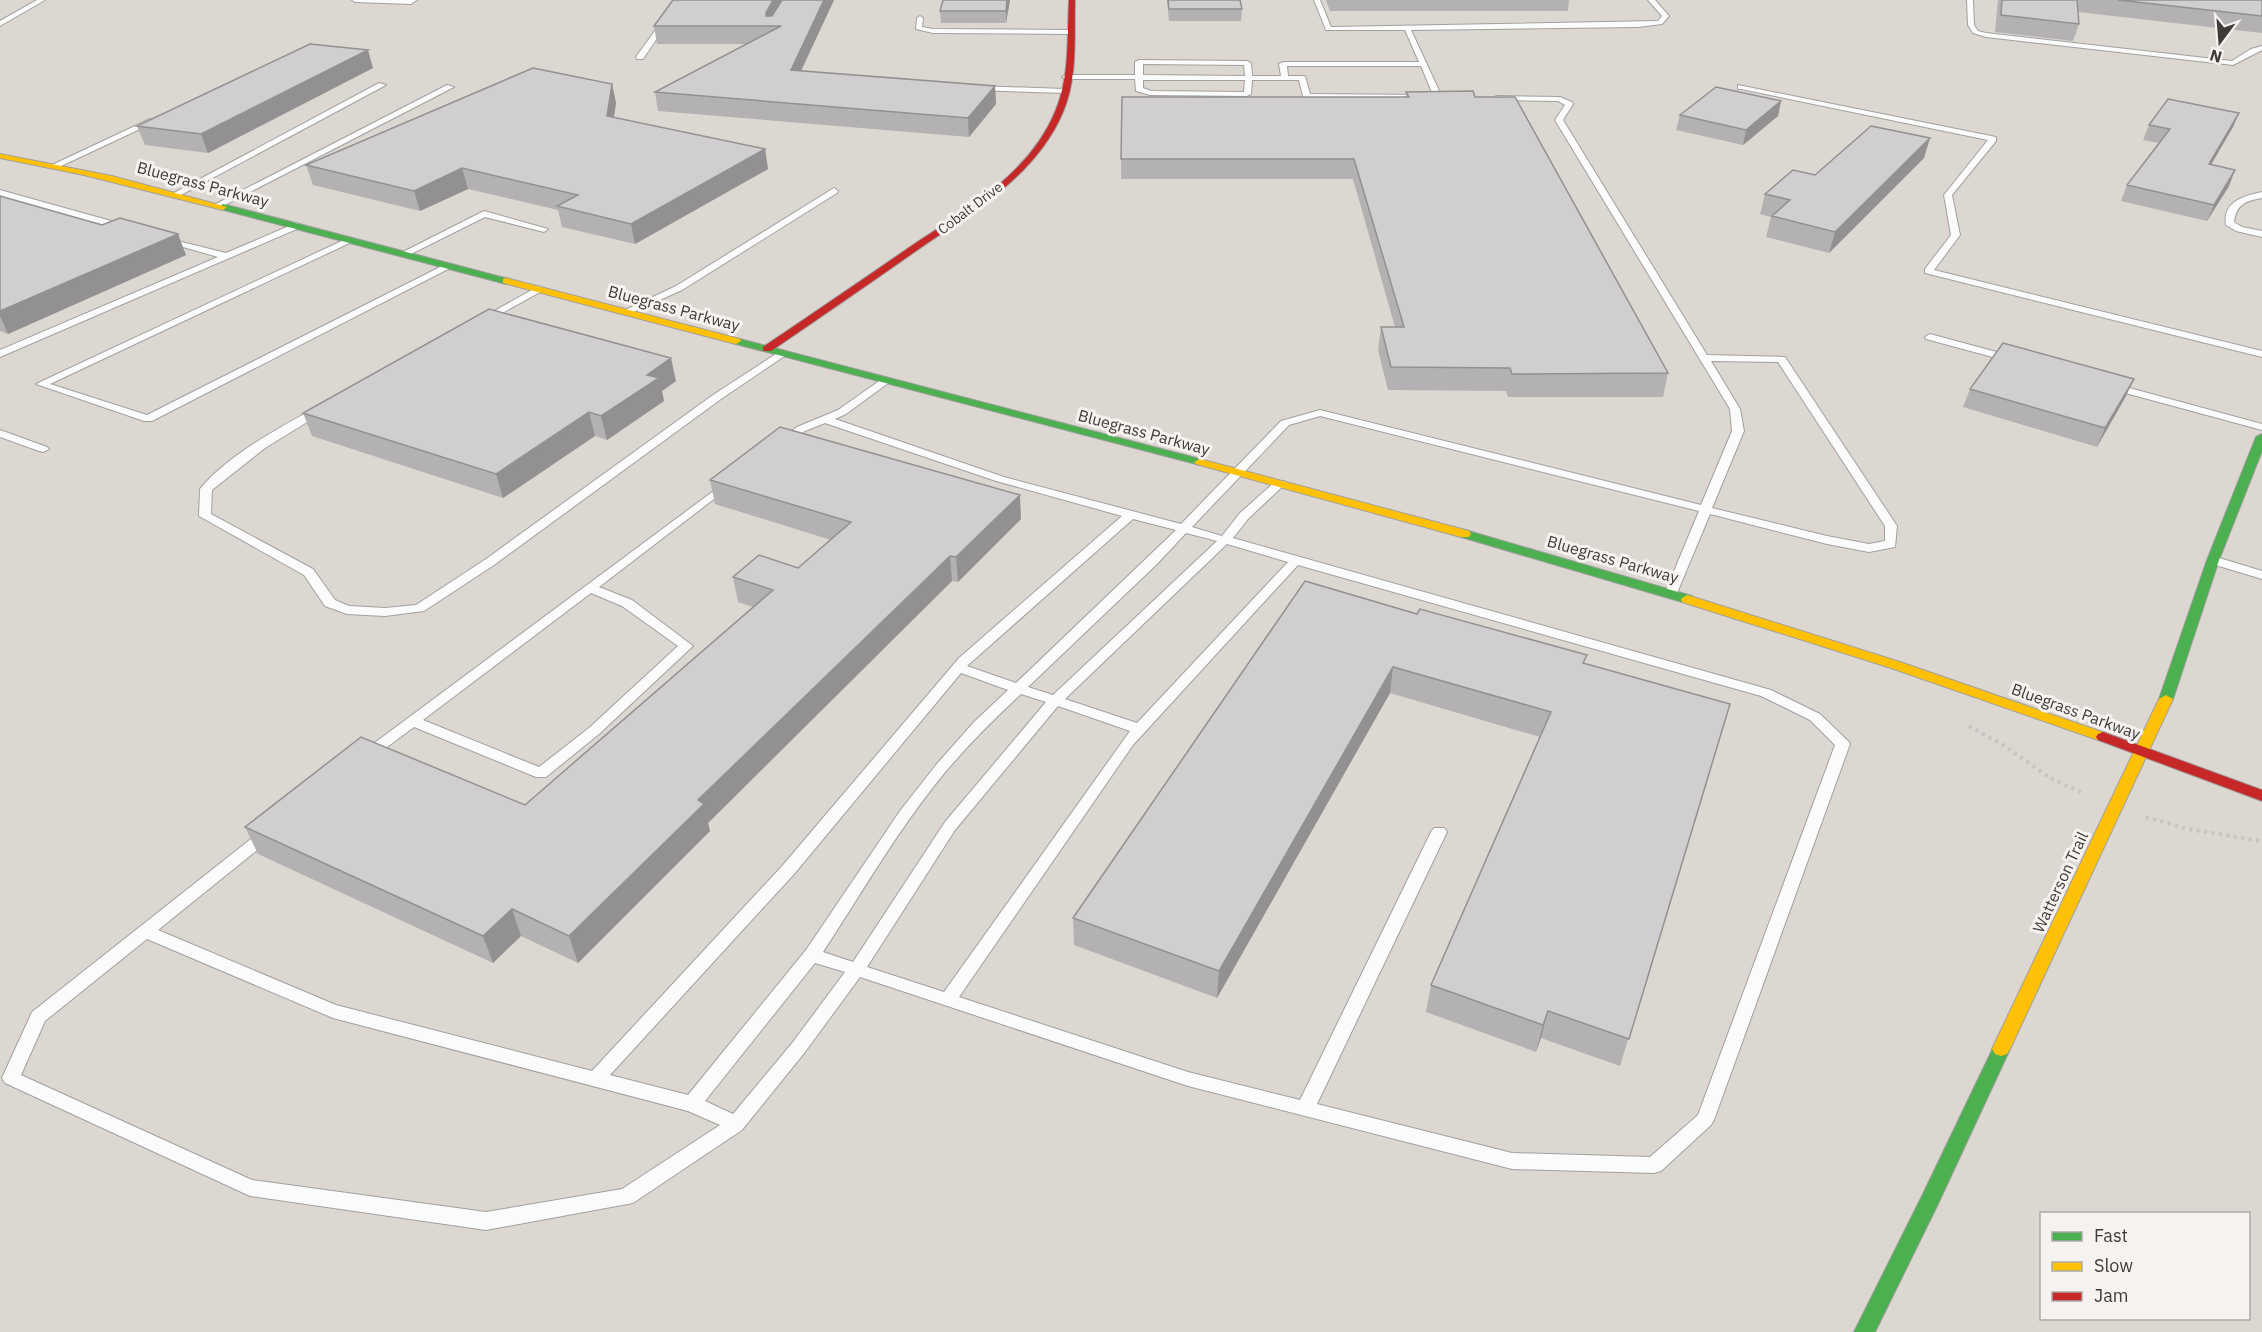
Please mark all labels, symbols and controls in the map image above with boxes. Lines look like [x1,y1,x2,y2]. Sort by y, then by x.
north arrow [2190,12,2250,72]
text: N [2208,45,2224,68]
street label: Bluegrass Parkway [135,157,271,211]
street label: Cobalt Drive [934,178,1006,238]
street label: Bluegrass Parkway [606,281,742,335]
street label: Bluegrass Parkway [1076,405,1212,459]
street label: Bluegrass Parkway [1545,531,1681,587]
street label: Bluegrass Parkway [2009,678,2143,744]
street label: Watterson Trail [2028,828,2092,936]
legend [2040,1212,2250,1320]
text: Fast [2094,1224,2128,1247]
text: Slow [2094,1254,2133,1277]
text: Jam [2094,1284,2129,1307]

